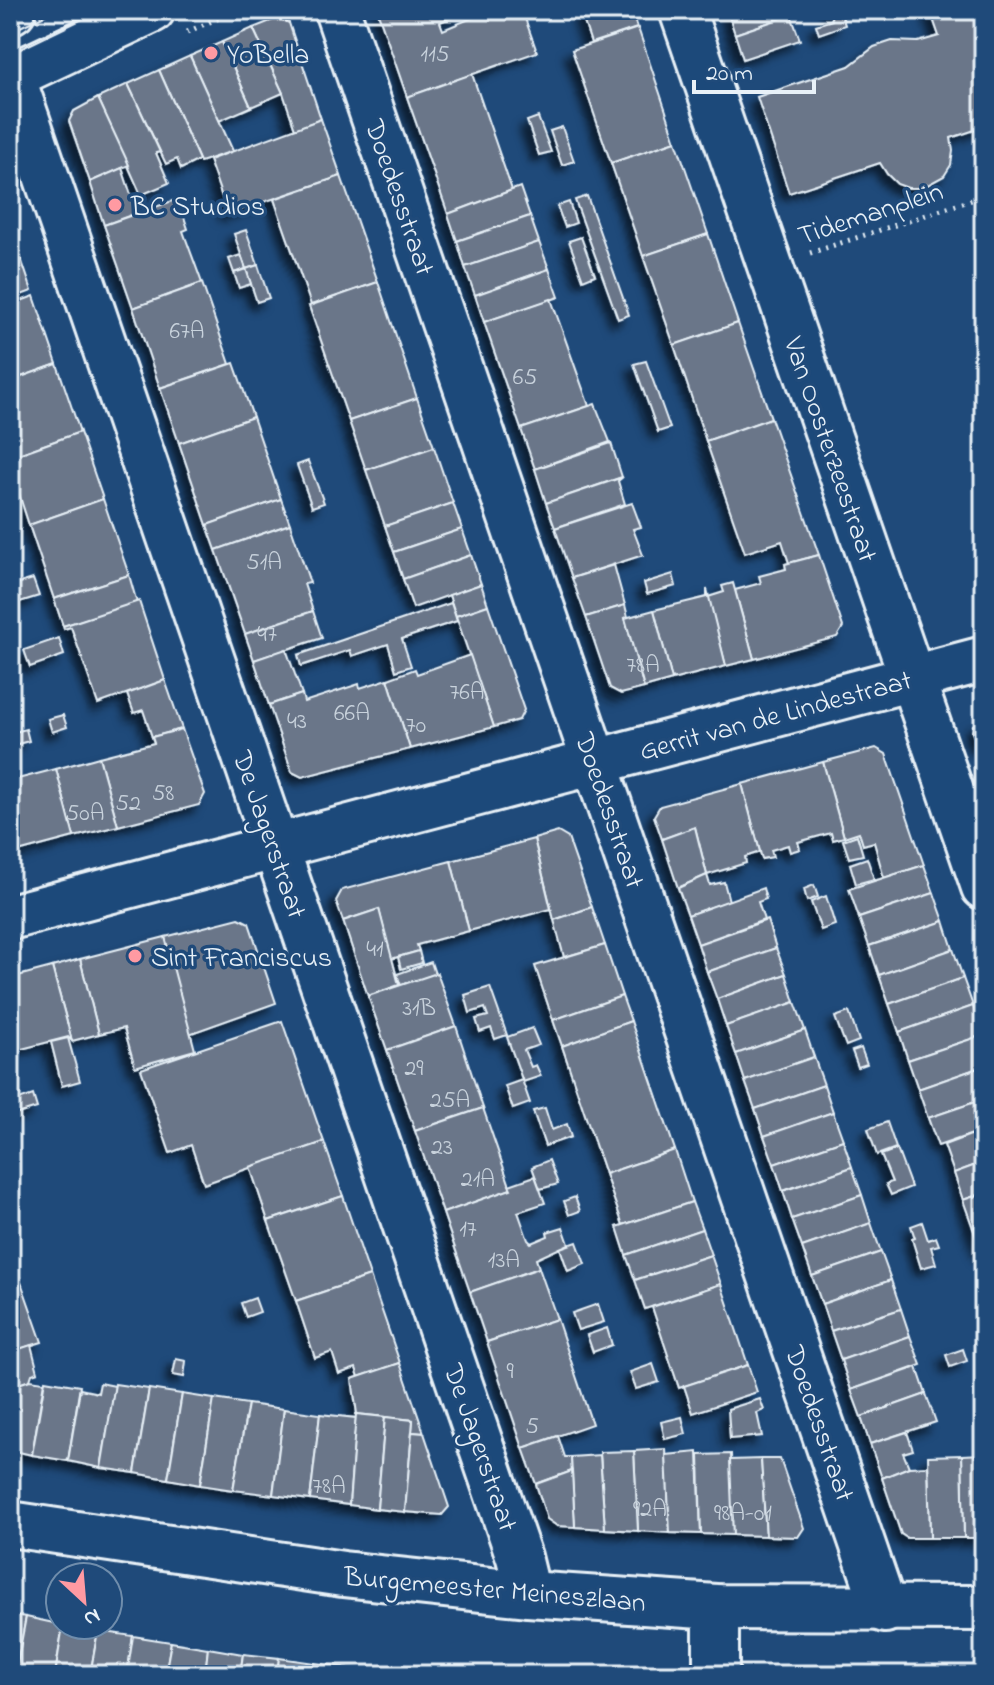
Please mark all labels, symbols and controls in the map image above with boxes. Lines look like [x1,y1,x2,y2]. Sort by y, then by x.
place label: YoBella [227,36,310,77]
house number: 115 [421,38,450,73]
marker: YoBella [202,44,220,62]
scale bar [694,44,814,94]
text: 20 m [706,57,753,92]
street label: Doedesstraat [352,114,443,281]
street label: Tidemanplein [793,173,949,258]
place label: BC Studios [130,188,265,229]
marker: BC Studios [106,196,124,214]
house number: 67A [169,315,205,350]
street label: Van Oosterzeestraat [771,331,886,568]
house number: 65 [513,361,537,396]
house number: 51A [246,546,282,581]
house number: 47 [257,618,277,653]
house number: 78A [626,649,660,684]
street label: Gerrit van de Lindestraat [635,661,917,773]
house number: 76A [449,676,485,711]
house number: 66A [334,697,370,732]
house number: 43 [287,705,307,740]
house number: 70 [406,709,426,744]
street label: Doedesstraat [562,727,653,894]
street label: De Jagerstraat [220,745,316,924]
house number: 58 [152,777,174,812]
house number: 52 [115,787,141,822]
house number: 50A [66,797,104,832]
house number: 41 [366,933,384,968]
place label: Sint Franciscus [151,939,332,980]
marker: Sint Franciscus [126,947,144,965]
house number: 31B [402,992,436,1027]
house number: 29 [404,1052,424,1087]
house number: 25A [430,1084,470,1119]
house number: 23 [431,1131,453,1166]
house number: 21A [461,1163,495,1198]
house number: 17 [459,1213,477,1248]
house number: 13A [488,1244,520,1279]
street label: Doedesstraat [772,1340,863,1507]
house number: 9 [506,1355,514,1390]
street label: De Jagerstraat [431,1358,527,1537]
house number: 5 [525,1410,539,1445]
house number: 78A [312,1470,346,1505]
house number: 92A [633,1493,667,1528]
house number: 98A-01 [714,1497,772,1532]
street label: Burgemeester Meineszlaan [341,1558,647,1625]
north arrow [44,1561,124,1641]
text: N [78,1599,105,1634]

